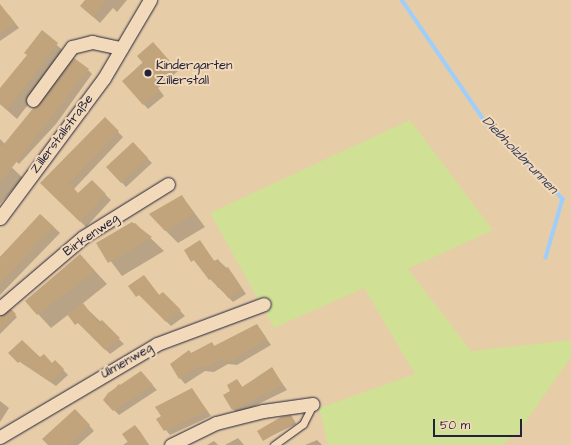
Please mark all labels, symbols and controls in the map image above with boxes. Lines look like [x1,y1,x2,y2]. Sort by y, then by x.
place label: Kindergarten Zillerstall [156,58,232,89]
marker: Kindergarten Zillerstall [143,68,153,78]
street label: Zillerstallstraße [27,91,97,177]
water label: Diebholzbrunnen [479,113,561,197]
street label: Birkenweg [60,210,122,260]
street label: Ulmenweg [98,340,156,382]
scale bar [435,411,524,437]
text: 50 m [440,417,470,434]

